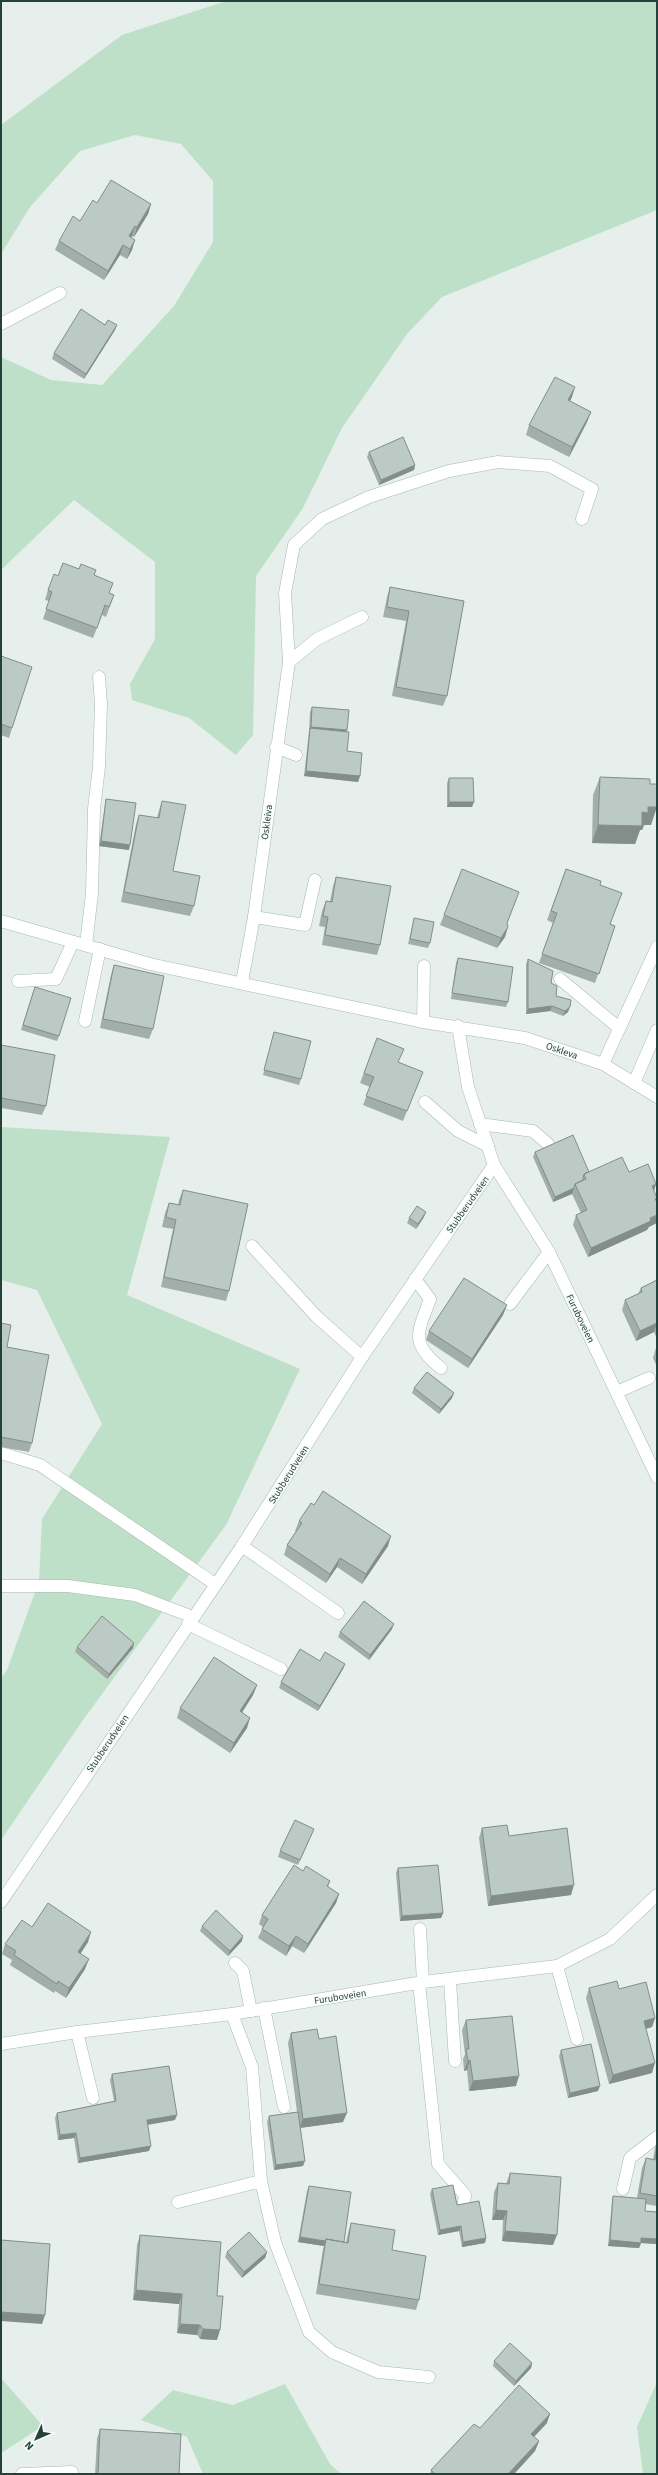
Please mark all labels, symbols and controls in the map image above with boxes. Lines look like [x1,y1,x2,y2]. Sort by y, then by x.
street label: Oskleiva [258,804,276,840]
street label: Oskleva [544,1039,579,1063]
street label: Stubberudveien [443,1173,493,1236]
street label: Furuboveien [562,1292,598,1345]
street label: Stubberudveien [265,1442,313,1507]
street label: Stubberudveien [83,1712,132,1775]
street label: Furuboveien [313,1986,367,2008]
north arrow [16,2419,56,2459]
text: N [21,2438,37,2454]

